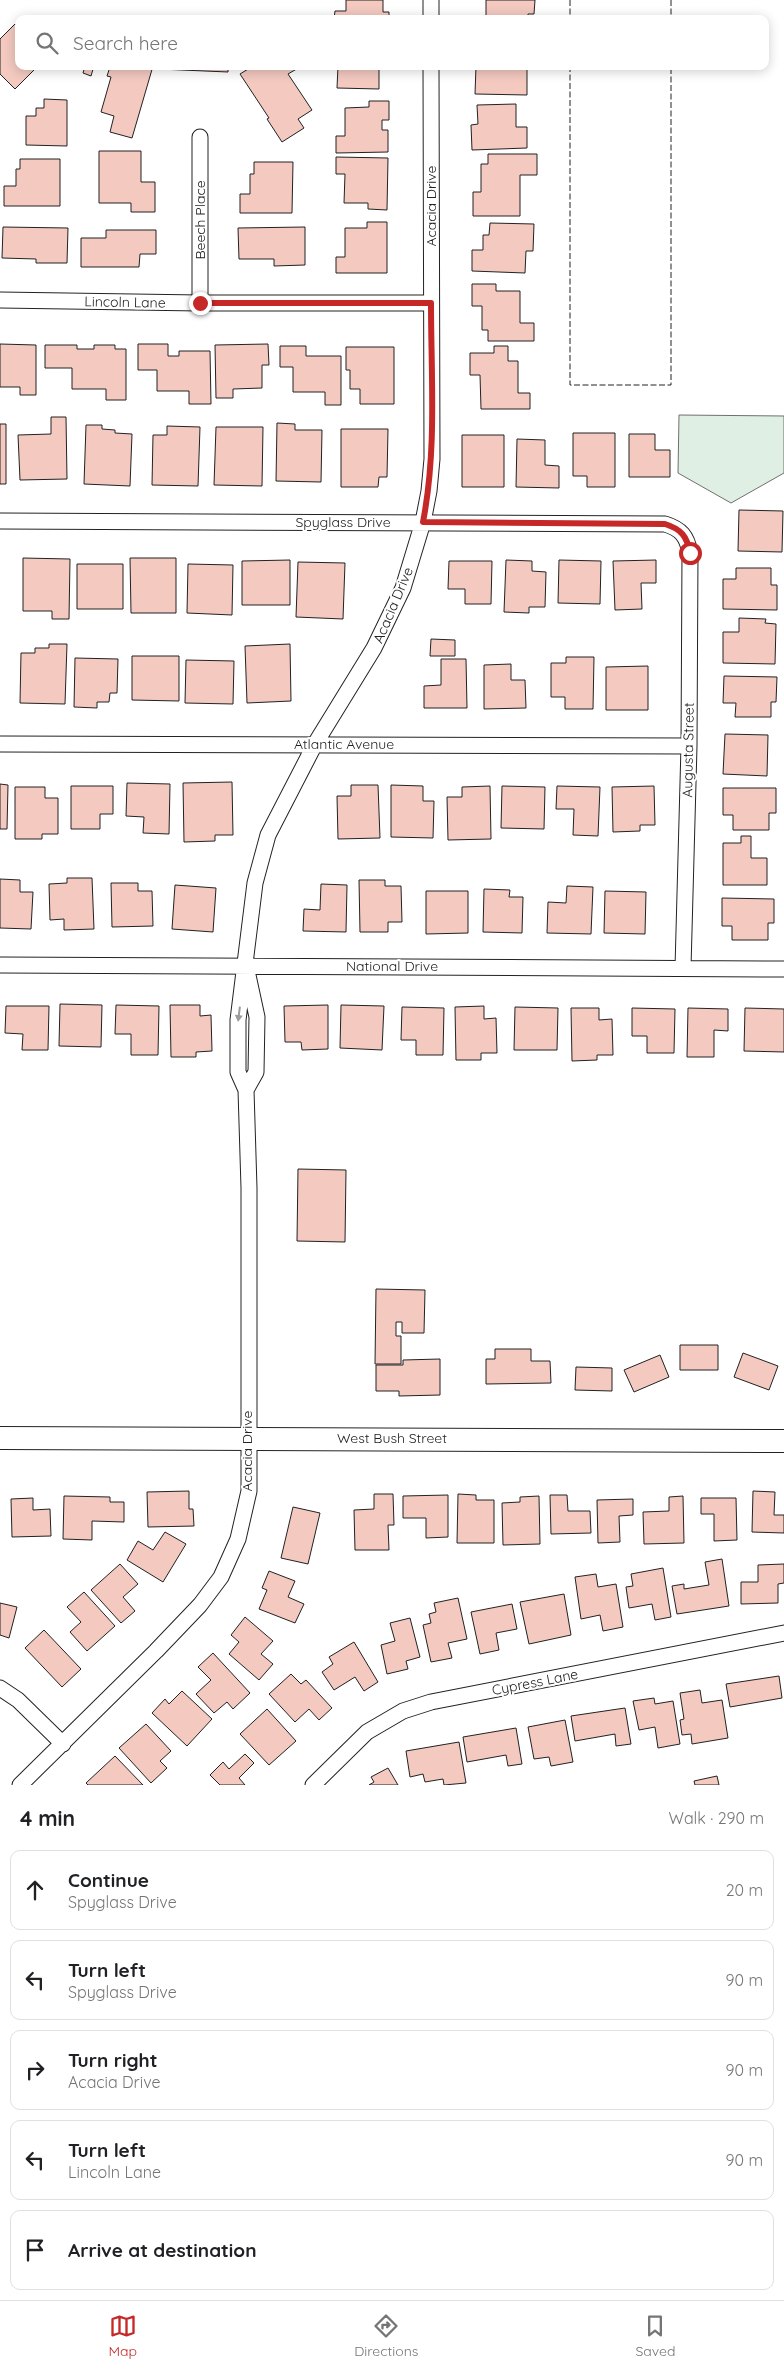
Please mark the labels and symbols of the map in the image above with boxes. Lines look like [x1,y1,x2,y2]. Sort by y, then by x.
street label: Acacia Drive [422,165,440,247]
street label: Beech Place [191,180,209,260]
street label: Lincoln Lane [84,292,166,312]
route end [189,292,212,315]
street label: Spyglass Drive [295,513,391,531]
route start [679,542,702,565]
street label: Acacia Drive [369,564,417,646]
street label: Augusta Street [678,702,698,798]
street label: Atlantic Avenue [294,735,394,753]
street label: National Drive [346,957,438,975]
one-way arrow [235,1006,243,1022]
street label: Acacia Drive [238,1410,256,1492]
street label: West Bush Street [337,1429,447,1447]
street label: Cypress Lane [490,1665,580,1699]

